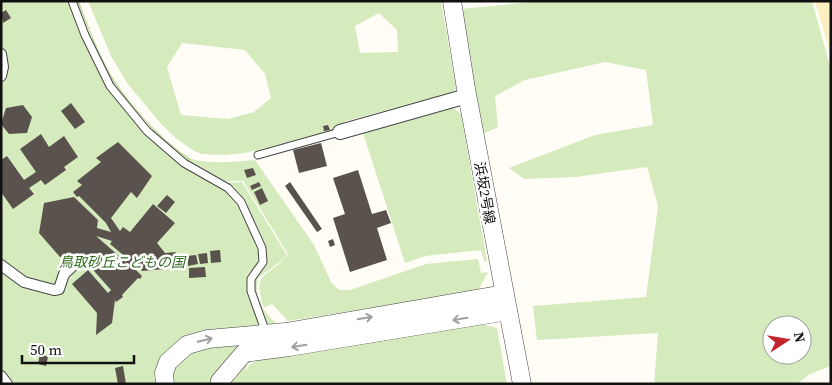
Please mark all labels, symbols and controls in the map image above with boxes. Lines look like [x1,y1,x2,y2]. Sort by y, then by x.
street label: 浜坂2号線 [470,160,500,226]
park label: 鳥取砂丘こどもの国 [59,252,187,272]
one-way arrow [357,313,373,323]
one-way arrow [452,314,468,324]
north arrow [762,315,812,365]
text: N [789,330,811,344]
scale bar [22,332,135,364]
one-way arrow [196,335,212,344]
text: 50 m [30,339,62,360]
one-way arrow [292,341,308,351]

